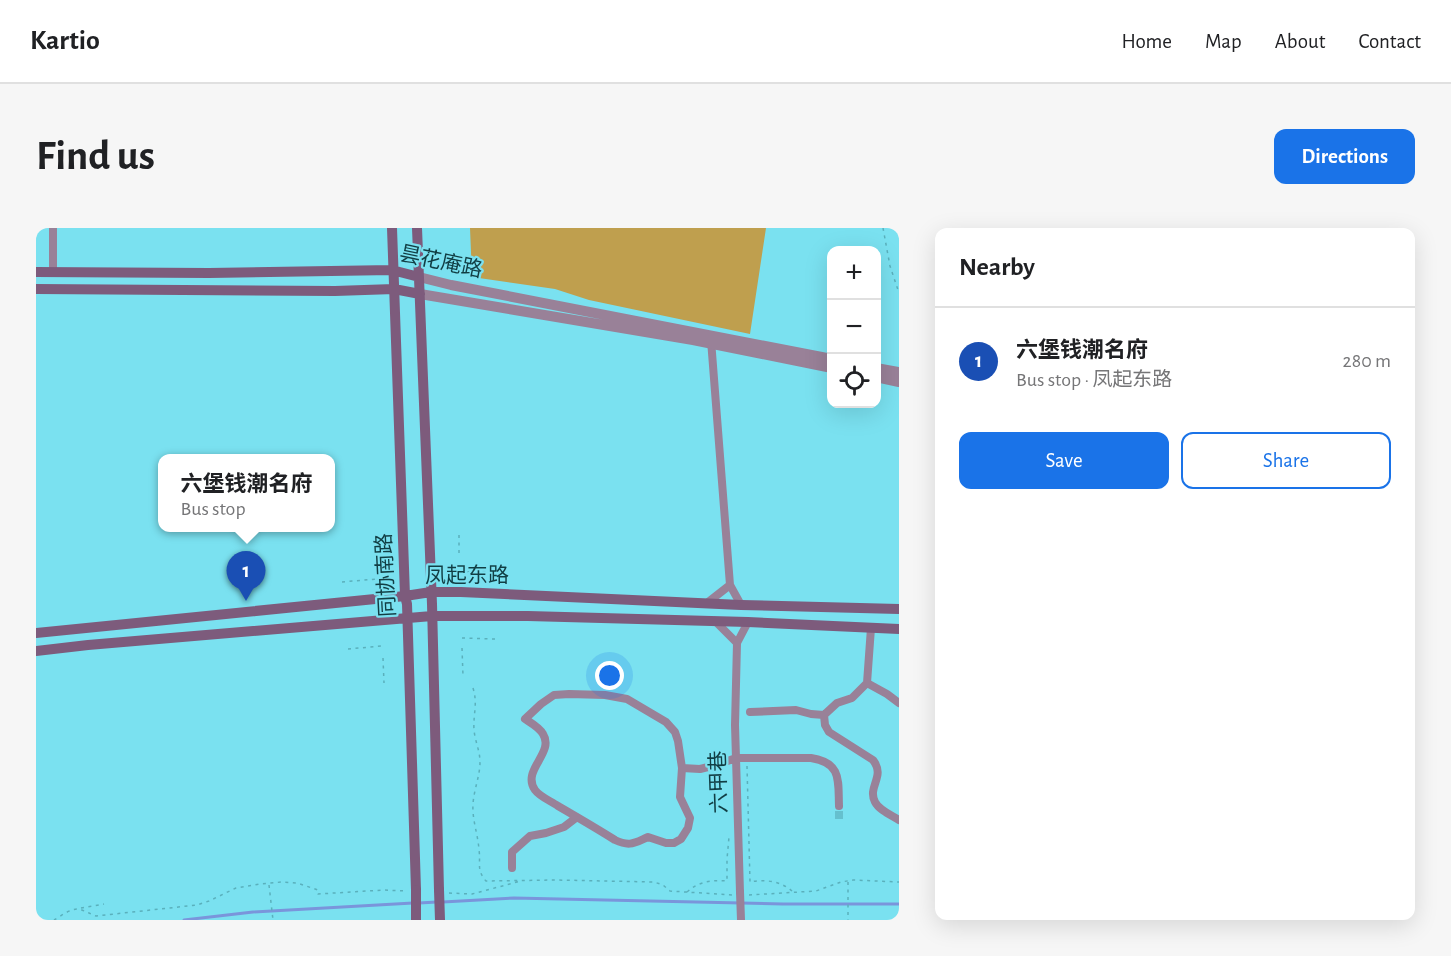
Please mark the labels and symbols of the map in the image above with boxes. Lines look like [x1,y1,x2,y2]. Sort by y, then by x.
street label: 昙花庵路 [398,242,484,281]
street label: 同协南路 [372,533,399,618]
pin: 1 [226,552,266,601]
street label: 凤起东路 [425,564,509,586]
your location [595,661,624,690]
street label: 六甲巷 [706,750,731,814]

